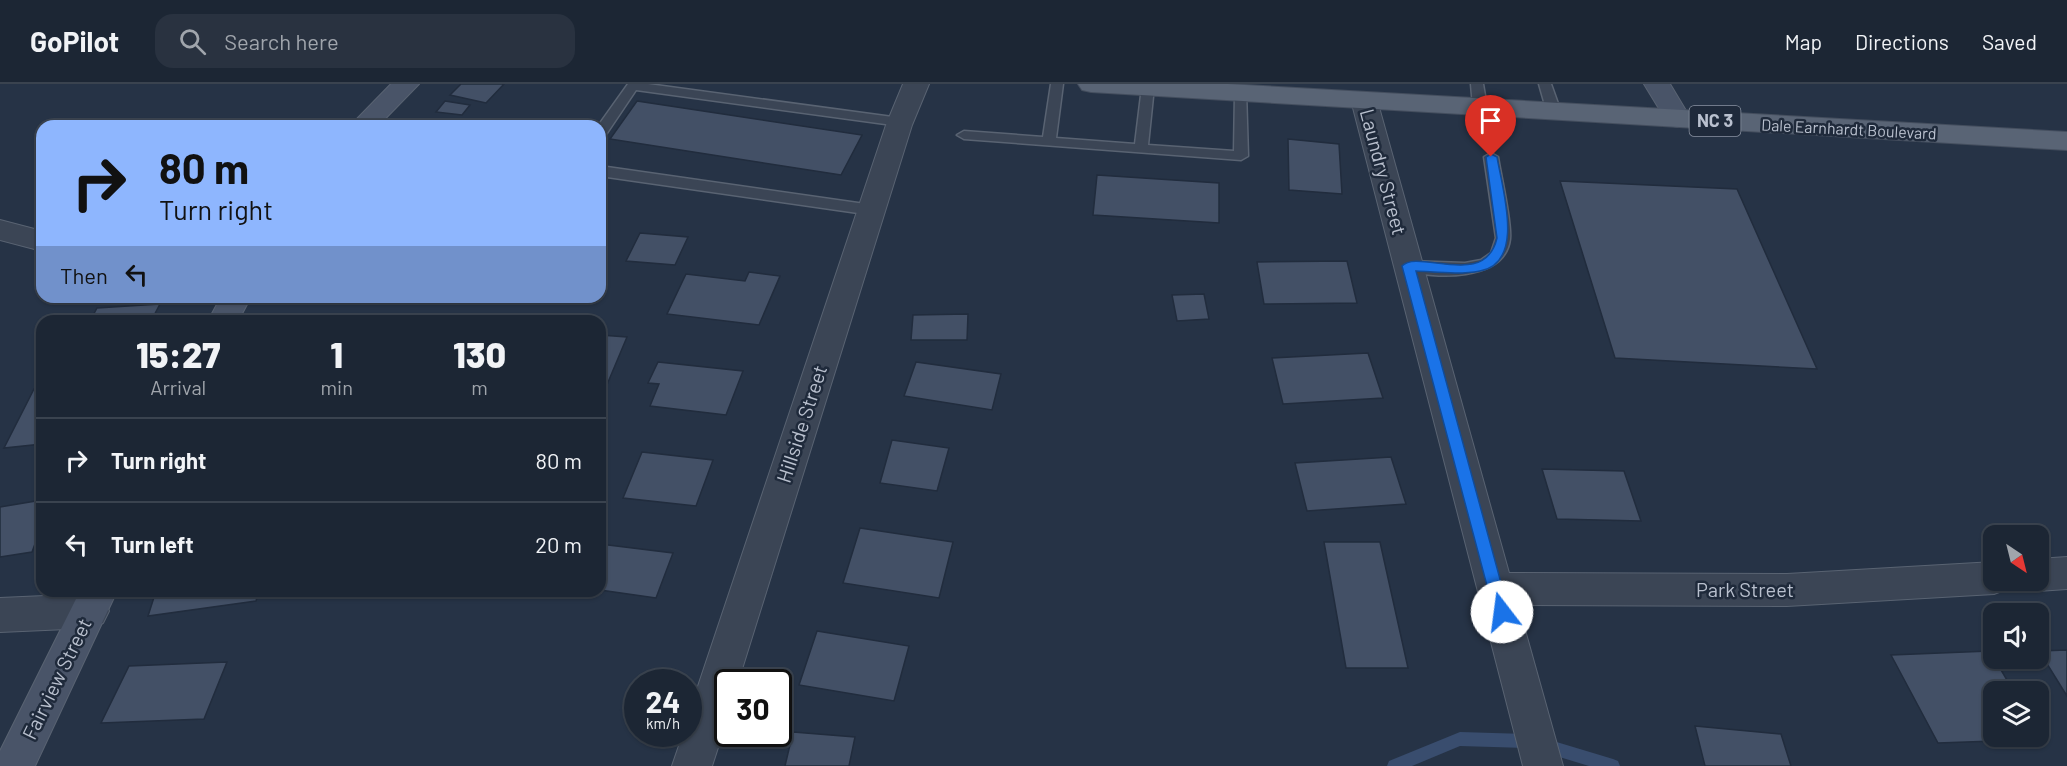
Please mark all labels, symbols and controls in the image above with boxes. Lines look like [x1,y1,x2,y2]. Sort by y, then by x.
search box [155,14,575,68]
text: GoPilot [30,24,119,58]
icon: search [176,25,209,58]
text: Search here [224,28,339,54]
text: Map [1785,29,1822,54]
text: Directions [1855,29,1949,54]
text: Saved [1982,29,2037,54]
pin [1465,95,1516,157]
icon: arrive [1474,104,1507,137]
street label: Laundry Street [1356,106,1412,237]
road number: NC 3 [1690,106,1740,136]
street label: Dale Earnhardt Boulevard [1761,114,1937,143]
text: 80 m [159,142,249,192]
icon: right [60,144,138,222]
text: Turn right [159,193,273,225]
icon: left [120,258,153,291]
text: Then [60,262,108,288]
text: 15:27 [136,332,221,375]
text: 1 [330,332,343,375]
text: 130 [453,332,506,375]
street label: Hillside Street [771,362,831,486]
text: Arrival [150,375,206,399]
text: min [321,375,353,399]
text: m [471,375,488,399]
icon: right [60,444,93,477]
text: Turn right [111,447,206,473]
text: 80 m [536,447,582,473]
north arrow [1983,525,2049,591]
map controls [1983,525,2049,747]
icon: left [60,528,93,561]
text: Turn left [111,531,194,557]
text: 20 m [535,531,582,557]
street label: Park Street [1696,577,1794,601]
position arrow [1470,580,1534,644]
button: sound [1983,603,2049,669]
street label: Fairview Street [16,614,96,743]
speed limit sign: 30 [714,669,792,747]
button: layers [1983,681,2049,747]
text: 24 [646,683,680,719]
text: km/h [646,714,680,732]

